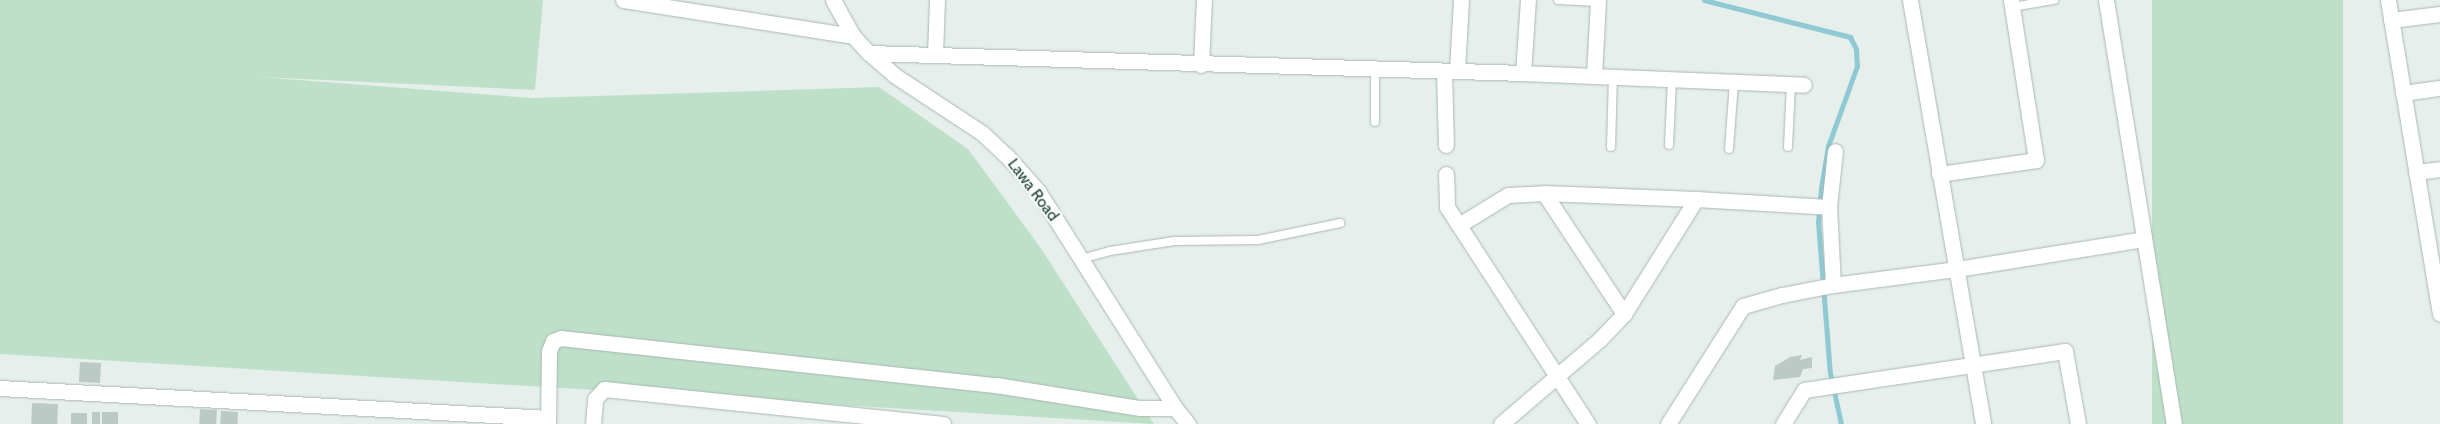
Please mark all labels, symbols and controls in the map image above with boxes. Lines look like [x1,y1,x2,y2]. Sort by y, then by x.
street label: Lawa Road [1003,155,1063,225]

